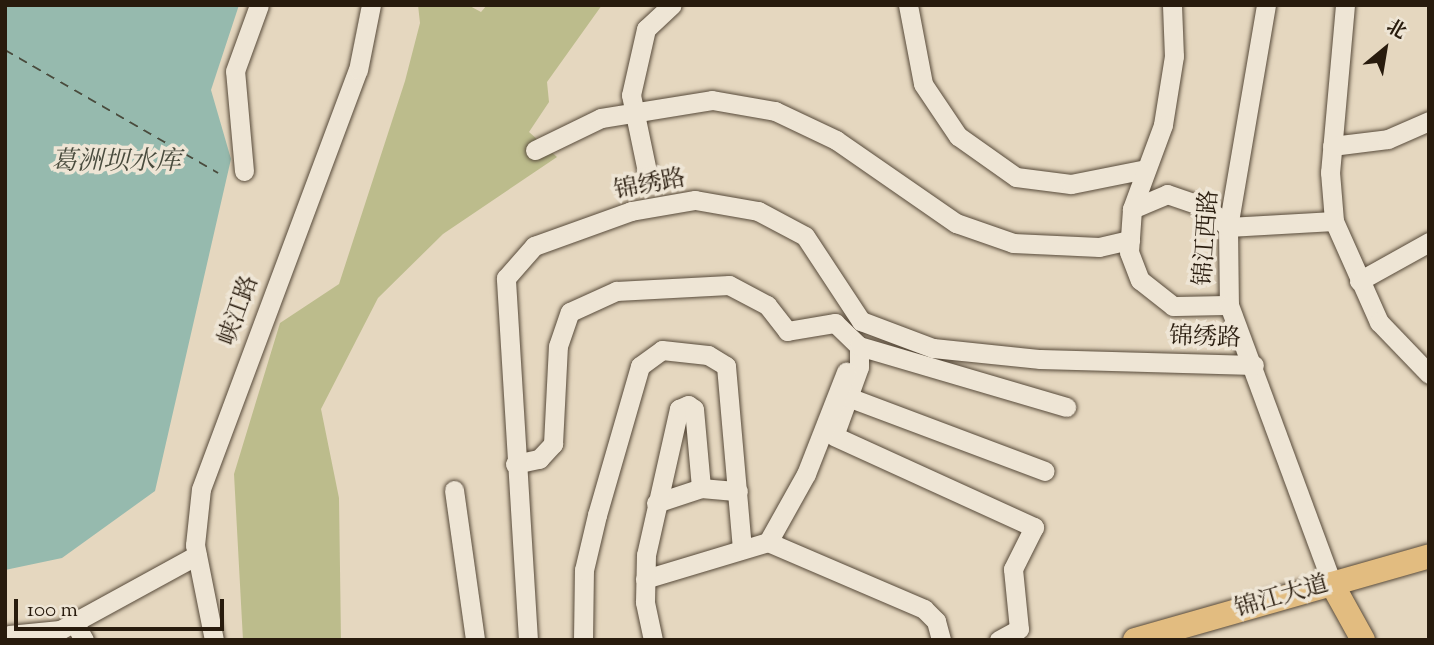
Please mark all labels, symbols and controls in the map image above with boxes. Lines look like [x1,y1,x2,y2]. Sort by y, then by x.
north arrow [1350,14,1420,84]
text: 北 [1381,14,1411,47]
water label: 葛洲坝水库 [51,147,181,179]
street label: 锦绣路 [612,165,688,207]
street label: 锦江西路 [1190,189,1226,287]
street label: 峡江路 [214,272,266,350]
street label: 锦绣路 [1169,323,1241,355]
street label: 锦江大道 [1232,571,1332,625]
scale bar [18,586,228,630]
text: 100 m [27,596,78,626]

